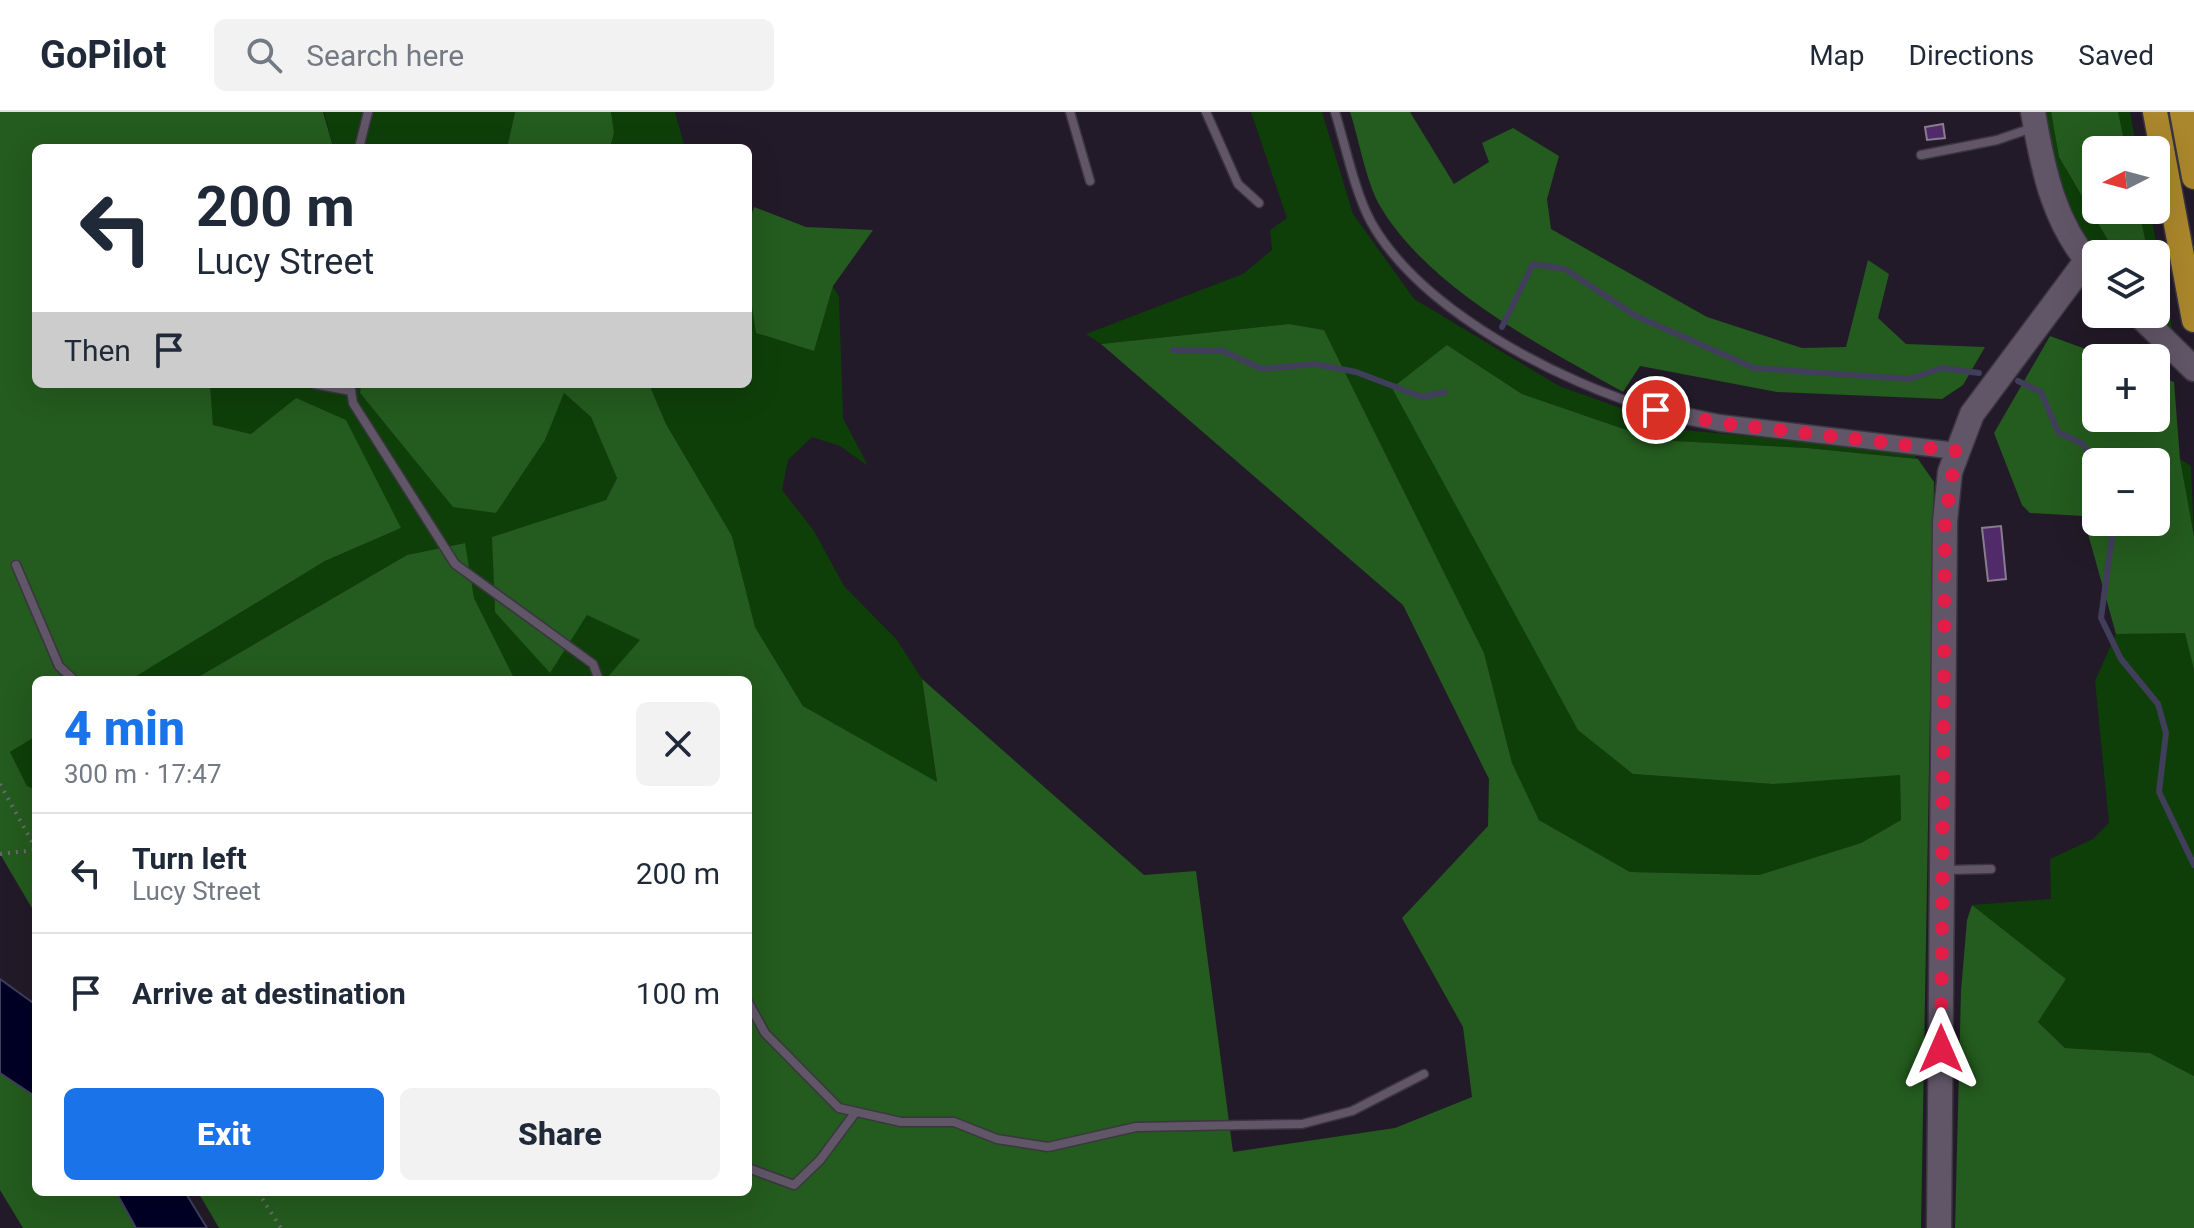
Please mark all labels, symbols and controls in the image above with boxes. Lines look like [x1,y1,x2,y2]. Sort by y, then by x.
search box [214,19,774,91]
text: GoPilot [40,33,166,77]
icon: search [242,33,286,77]
text: Search here [306,38,464,73]
text: Map [1809,39,1865,72]
text: Directions [1909,39,2034,72]
text: Saved [2078,39,2154,72]
north arrow [2082,136,2170,224]
map controls [2082,136,2170,536]
text: 200 m [196,174,355,240]
icon: left [64,176,168,280]
button: layers [2082,240,2170,328]
text: Lucy Street [196,241,374,283]
icon: arrive [147,328,191,372]
text: Then [64,333,131,368]
button: + [2082,344,2170,432]
pin [1622,376,1690,444]
icon: arrive [1634,388,1678,432]
button: − [2082,448,2170,536]
text: 4 min [64,700,185,757]
button: close [636,702,720,786]
text: 300 m · 17:47 [64,759,222,789]
text: Turn left [132,841,247,876]
icon: left [64,851,108,895]
text: 200 m [636,856,720,891]
text: Lucy Street [132,876,261,906]
icon: arrive [64,971,108,1015]
text: Arrive at destination [132,976,406,1011]
text: 100 m [636,976,720,1011]
position arrow [1899,1007,1983,1091]
button: Exit [64,1088,384,1180]
button: Share [400,1088,720,1180]

